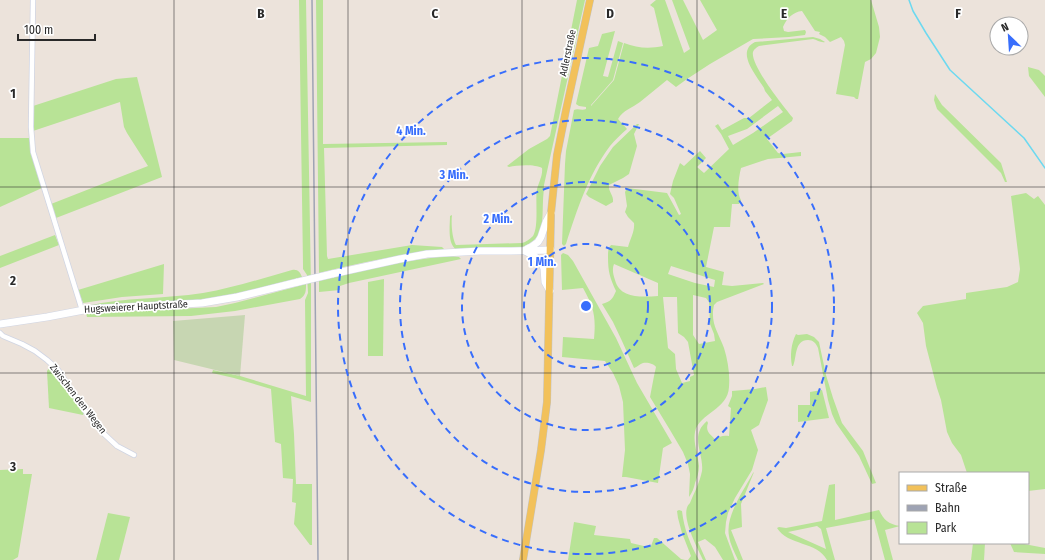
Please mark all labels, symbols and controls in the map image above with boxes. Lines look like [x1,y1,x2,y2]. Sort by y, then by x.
text: B [257,6,265,21]
text: C [432,6,439,21]
text: D [606,6,614,21]
text: E [781,6,787,21]
text: F [955,6,961,21]
scale bar [18,16,95,42]
north arrow [989,16,1029,56]
text: N [999,20,1011,35]
text: 100 m [24,23,53,37]
street label: Adlerstraße [557,29,579,77]
text: 1 [10,86,16,101]
text: 4 Min. [396,124,426,138]
text: 3 Min. [439,168,469,182]
text: 2 Min. [483,212,513,226]
text: 1 Min. [528,255,556,269]
text: 2 [9,273,16,288]
street label: Hugsweierer Hauptstraße [84,298,188,316]
centre of rings [579,299,593,313]
street label: Zwischen den Wegen [47,362,109,436]
text: 3 [9,459,16,474]
legend [899,472,1029,544]
text: Straße [935,481,967,495]
text: Bahn [935,501,960,515]
text: Park [935,521,957,535]

